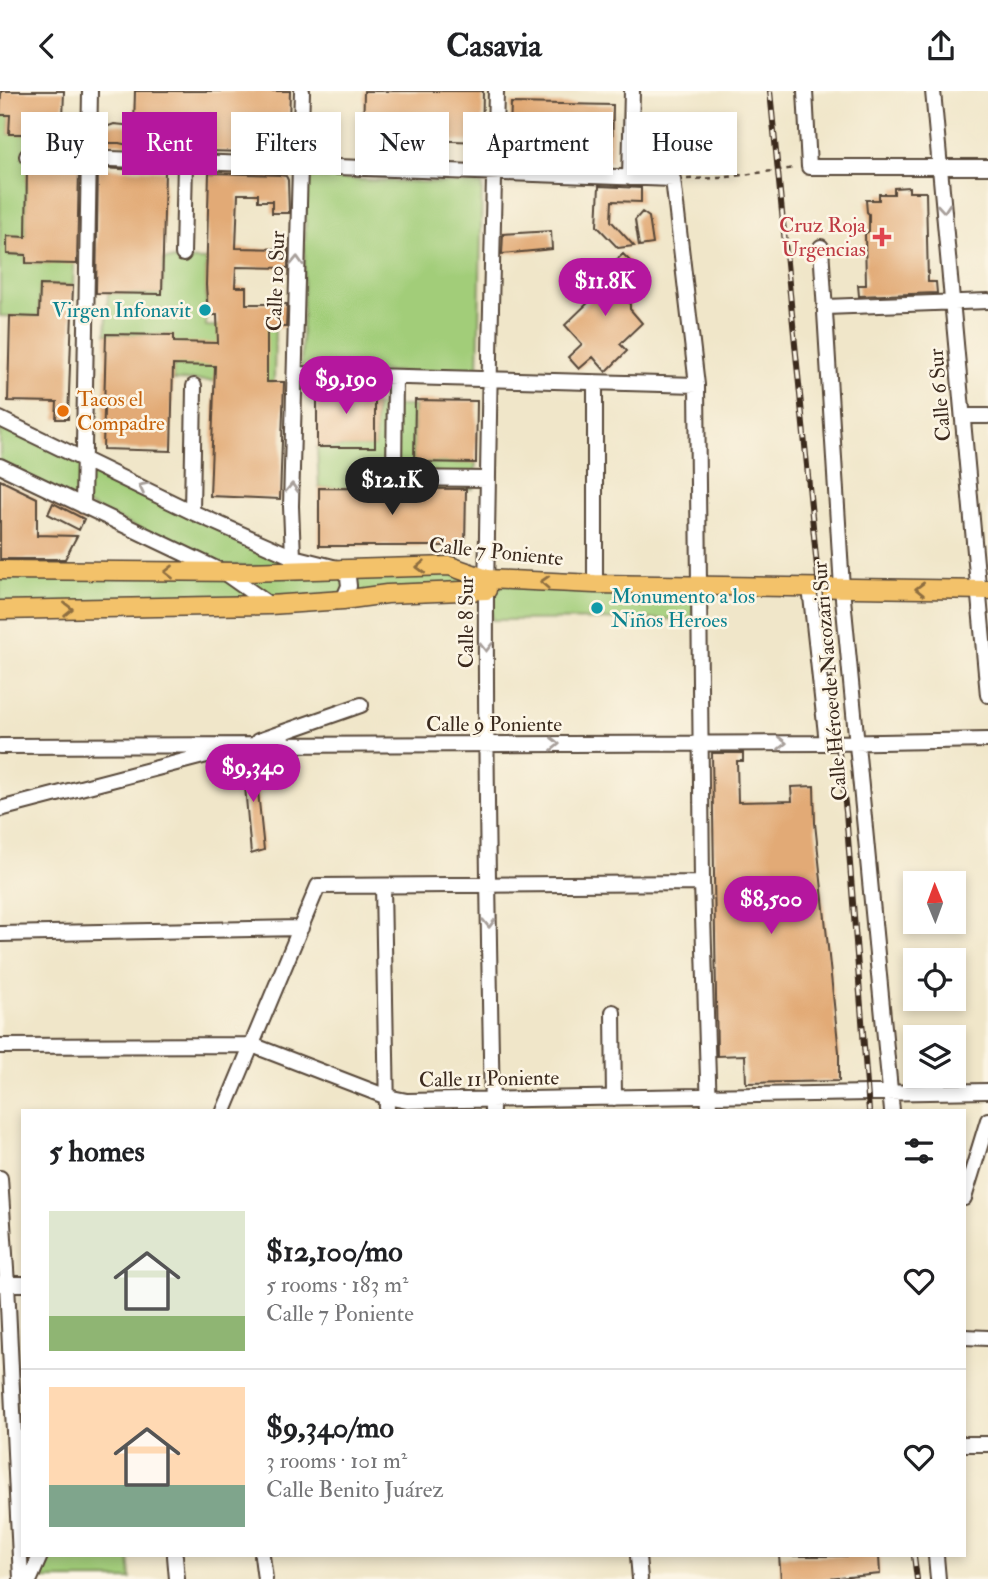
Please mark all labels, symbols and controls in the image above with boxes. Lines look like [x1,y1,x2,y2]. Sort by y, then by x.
text: Casavia [446,26,542,66]
icon: back [28,27,66,65]
icon: share [922,27,960,65]
chip: Buy [21,112,108,175]
chip: Rent [122,112,217,175]
chip: Filters [231,112,341,175]
chip: New [355,112,449,175]
chip: Apartment [463,112,613,175]
chip: House [627,112,737,175]
one-way arrow [936,203,951,214]
place label: Cruz Roja Urgencias [779,212,866,263]
marker: Cruz Roja Urgencias [872,227,892,247]
street label: Calle 10 Sur [261,230,291,332]
one-way arrow [290,255,305,266]
pin: $11.8K [548,259,662,318]
text: $11.8K [575,266,635,295]
place label: Virgen Infonavit [52,297,191,324]
marker: Virgen Infonavit [197,302,213,318]
street label: Calle 6 Sur [922,347,958,443]
pin: $9,190 [289,357,403,416]
text: $9,190 [315,364,377,393]
place label: Tacos el Compadre [77,386,165,437]
marker: Tacos el Compadre [55,403,71,419]
pin: $12.1K [335,457,449,517]
text: $12.1K [361,465,423,494]
one-way arrow [138,482,150,496]
one-way arrow [284,483,299,494]
street label: Calle 7 Poniente [427,532,565,573]
one-way arrow [415,560,426,575]
street label: Calle Héroe de Nacozari Sur [806,560,854,802]
one-way arrow [163,565,174,580]
one-way arrow [540,574,551,589]
street label: Calle 8 Sur [453,576,480,668]
one-way arrow [914,581,925,597]
place label: Monumento a los Niños Heroes [611,583,755,634]
marker: Monumento a los Niños Heroes [589,600,605,616]
one-way arrow [63,601,74,617]
one-way arrow [478,642,494,653]
street label: Calle 9 Poniente [426,711,562,738]
one-way arrow [777,735,788,751]
one-way arrow [549,737,560,752]
pin: $9,340 [196,745,310,804]
text: $9,340 [221,752,285,781]
north arrow [903,871,966,935]
map controls [903,871,966,1088]
pin: $8,500 [714,877,828,936]
text: $8,500 [740,884,802,913]
one-way arrow [482,918,497,929]
button: locate [903,948,966,1011]
button: layers [903,1025,966,1088]
street label: Calle 11 Poniente [419,1064,560,1094]
icon: filters [900,1132,938,1170]
text: 5 homes [49,1133,145,1170]
text: $12,100/mo [266,1233,403,1270]
icon: home [105,1239,189,1323]
icon: heart [900,1262,938,1300]
text: 5 rooms · 183 m² [266,1270,409,1299]
text: Calle 7 Poniente [266,1299,414,1328]
text: $9,340/mo [266,1409,394,1446]
icon: home [105,1415,189,1499]
icon: heart [900,1438,938,1476]
text: 3 rooms · 101 m² [266,1446,407,1475]
text: Calle Benito Juárez [266,1475,444,1504]

